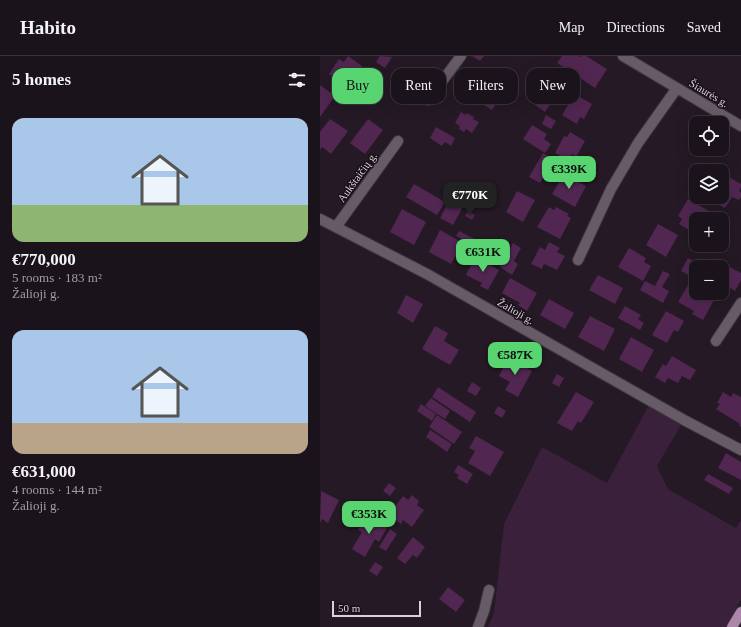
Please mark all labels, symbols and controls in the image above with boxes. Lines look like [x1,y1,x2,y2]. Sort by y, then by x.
text: Habito [20,17,76,38]
text: Map [559,20,584,35]
text: Directions [606,20,665,35]
text: Saved [687,20,721,35]
chip: Buy [332,68,383,104]
chip: Rent [391,68,446,104]
chip: Filters [454,68,518,104]
chip: New [526,68,580,104]
icon: filters [286,69,308,91]
text: 5 homes [12,70,71,89]
street label: Šiaurės g. [687,77,731,109]
map controls [689,116,729,300]
button: locate [689,116,729,156]
icon: home [124,144,196,216]
street label: Aukštaičių g. [335,150,379,204]
pin: €339K [541,156,597,190]
text: €339K [551,161,587,176]
button: layers [689,164,729,204]
pin: €770K [442,182,498,216]
text: €770K [452,187,488,202]
button: + [689,212,729,252]
pin: €631K [455,239,511,273]
text: €631K [465,244,501,259]
text: €770,000 [12,250,76,269]
button: − [689,260,729,300]
text: 5 rooms · 183 m² [12,270,102,285]
text: Žalioji g. [12,286,60,301]
street label: Žalioji g. [496,296,537,326]
pin: €587K [487,342,543,376]
text: €587K [497,347,533,362]
icon: home [124,356,196,428]
text: €631,000 [12,462,76,481]
text: 4 rooms · 144 m² [12,482,102,497]
text: Žalioji g. [12,498,60,513]
pin: €353K [341,501,397,535]
text: €353K [351,506,387,521]
scale bar [332,599,421,618]
text: 50 m [338,602,360,614]

